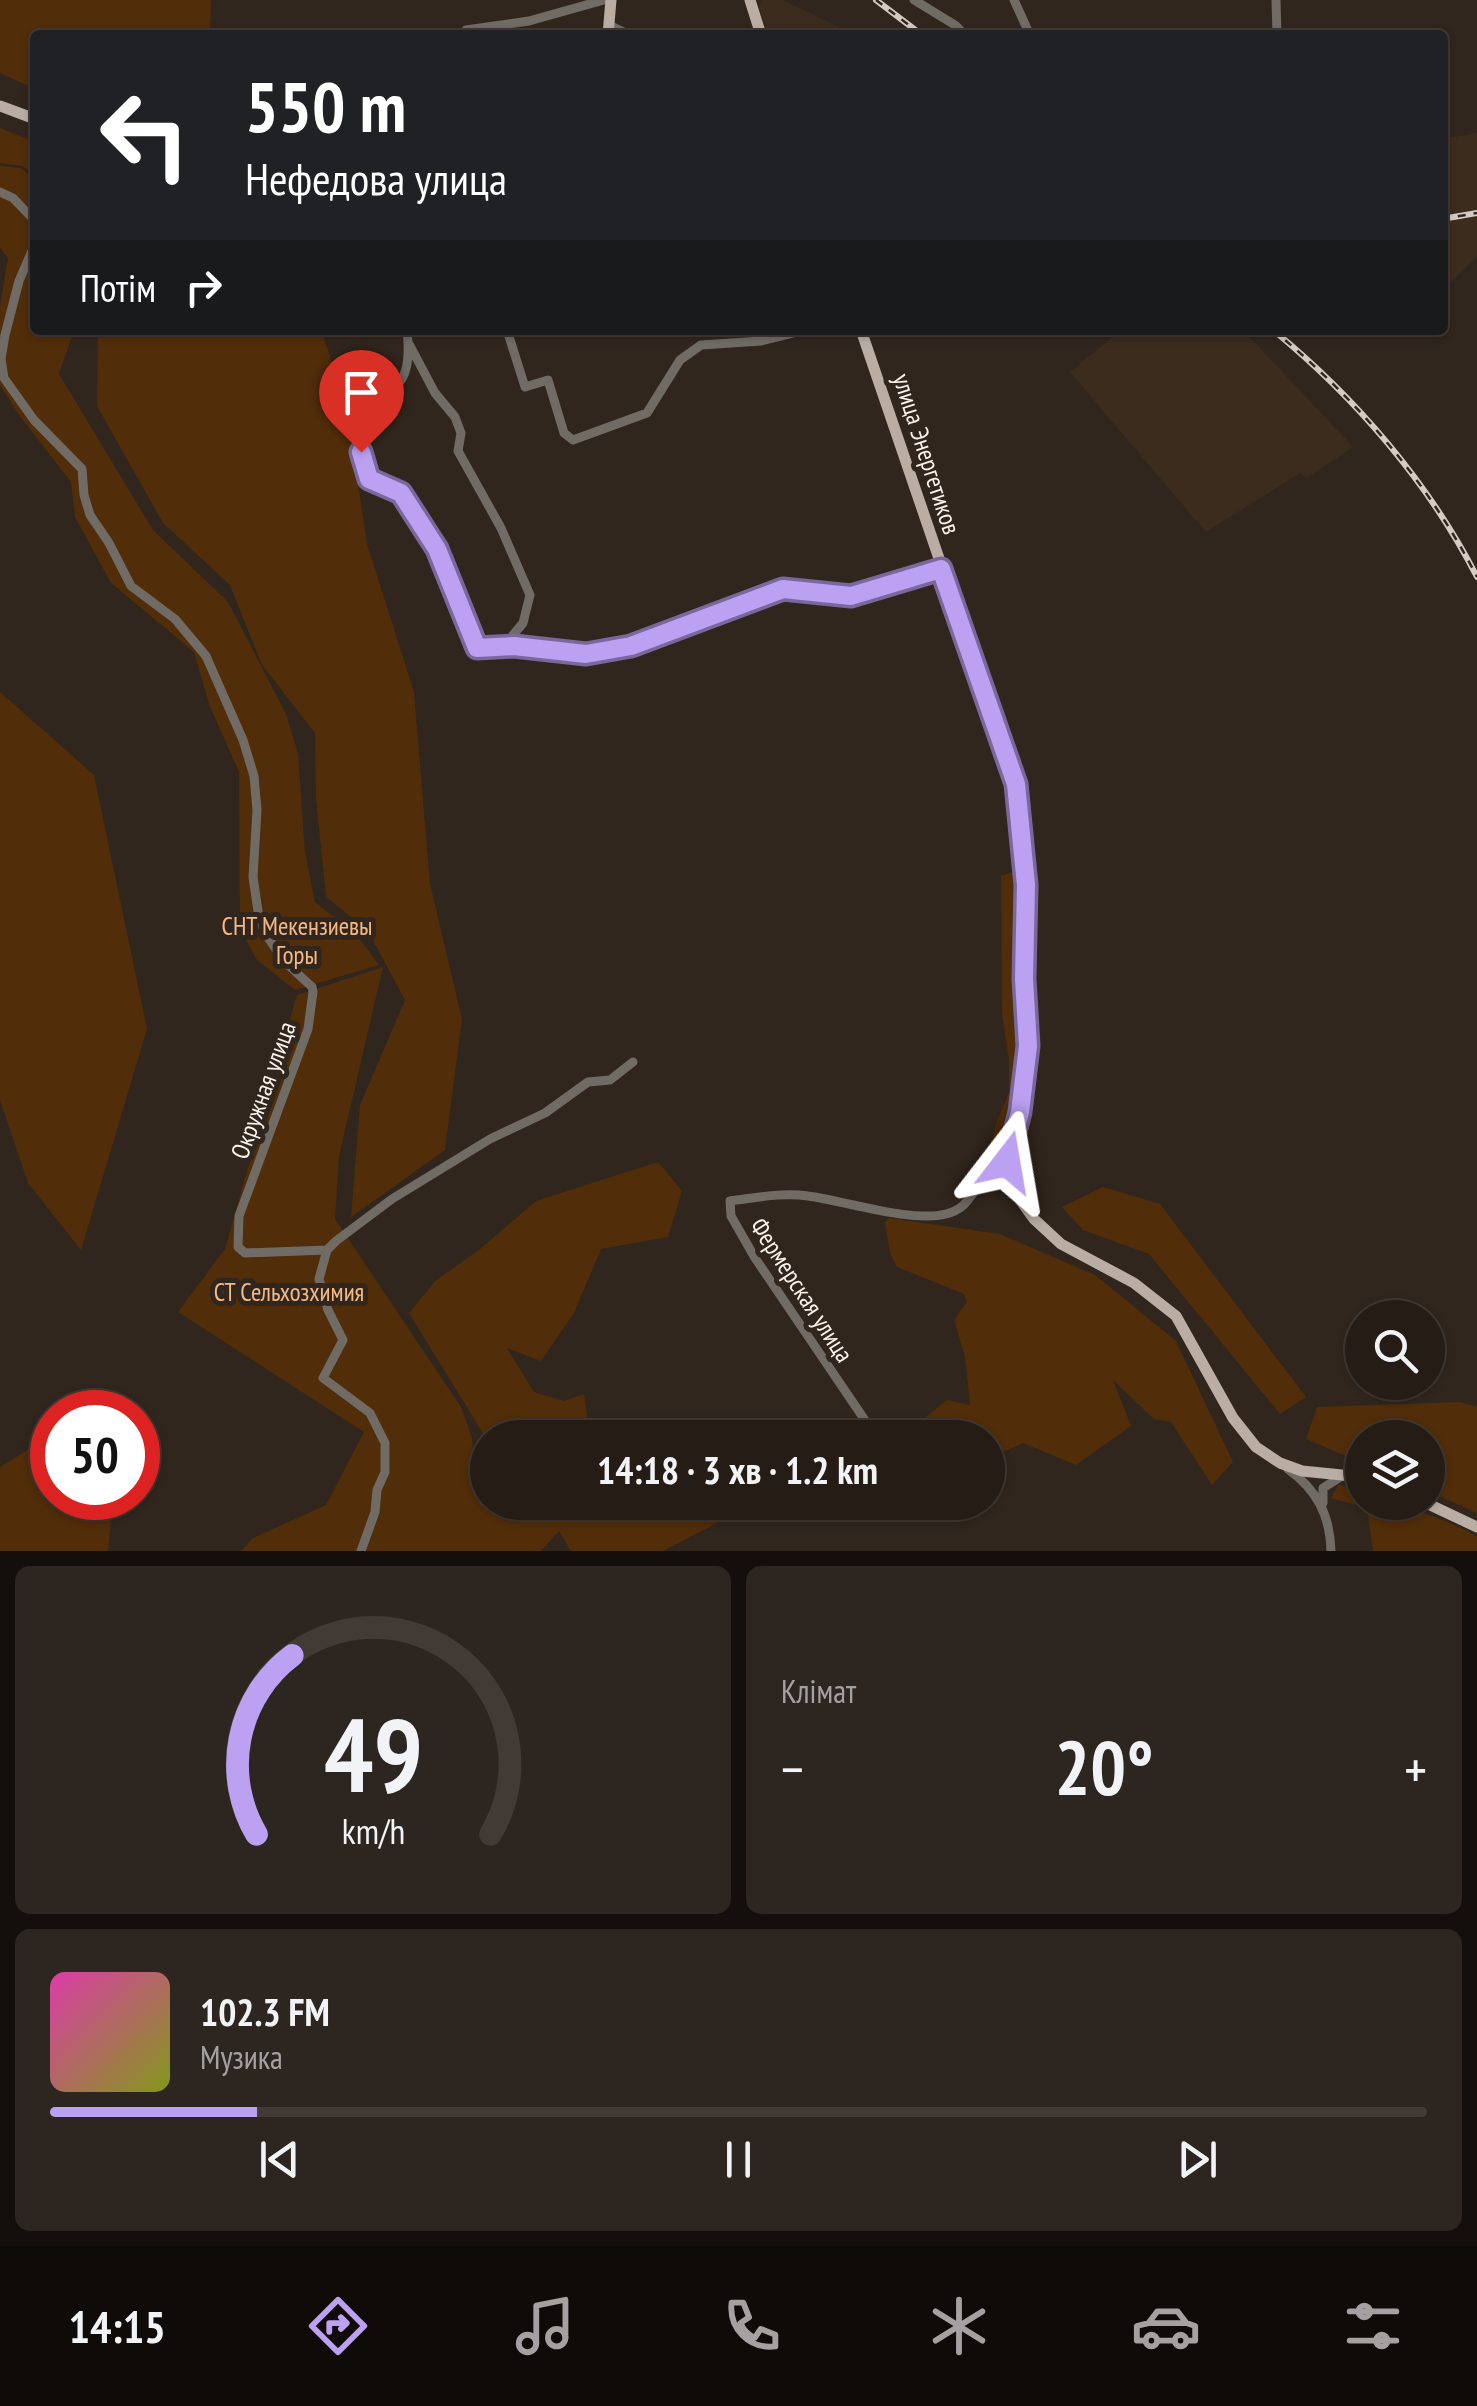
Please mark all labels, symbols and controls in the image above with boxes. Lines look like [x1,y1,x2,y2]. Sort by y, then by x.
text: 550 m [245,61,406,151]
icon: left [80,70,210,200]
text: Нефедова улица [245,149,507,207]
icon: right [176,260,231,315]
text: Потім [80,263,156,312]
pin [319,350,404,453]
icon: arrive [334,365,389,420]
street label: улица Энергетиков [886,370,968,538]
park label: СНТ Мекензиевы Горы [221,910,373,971]
street label: Окружная улица [223,1017,303,1163]
position arrow [955,1110,1059,1214]
street label: Фермерская улица [743,1212,861,1368]
park label: СТ Сельхозхимия [214,1276,364,1308]
map controls [1345,1300,1445,1520]
button: search [1345,1300,1445,1400]
speed limit sign: 50 [30,1390,160,1520]
button: layers [1345,1420,1445,1520]
text: 14:18 · 3 хв · 1.2 km [597,1445,878,1494]
text: Клімат [781,1670,856,1712]
text: 49 [323,1686,423,1821]
text: 20° [1054,1719,1154,1816]
text: − [781,1733,804,1804]
text: + [1404,1733,1427,1804]
text: km/h [341,1808,405,1854]
text: 102.3 FM [200,1987,330,2036]
text: Музика [200,2036,283,2078]
icon: previous [252,2132,307,2187]
icon: pause [711,2132,766,2187]
icon: next [1170,2132,1225,2187]
icon: directions [303,2291,373,2361]
icon: music [510,2291,580,2361]
icon: phone [717,2291,787,2361]
icon: climate [924,2291,994,2361]
icon: car [1131,2291,1201,2361]
icon: filters [1338,2291,1408,2361]
text: 14:15 [69,2297,166,2355]

